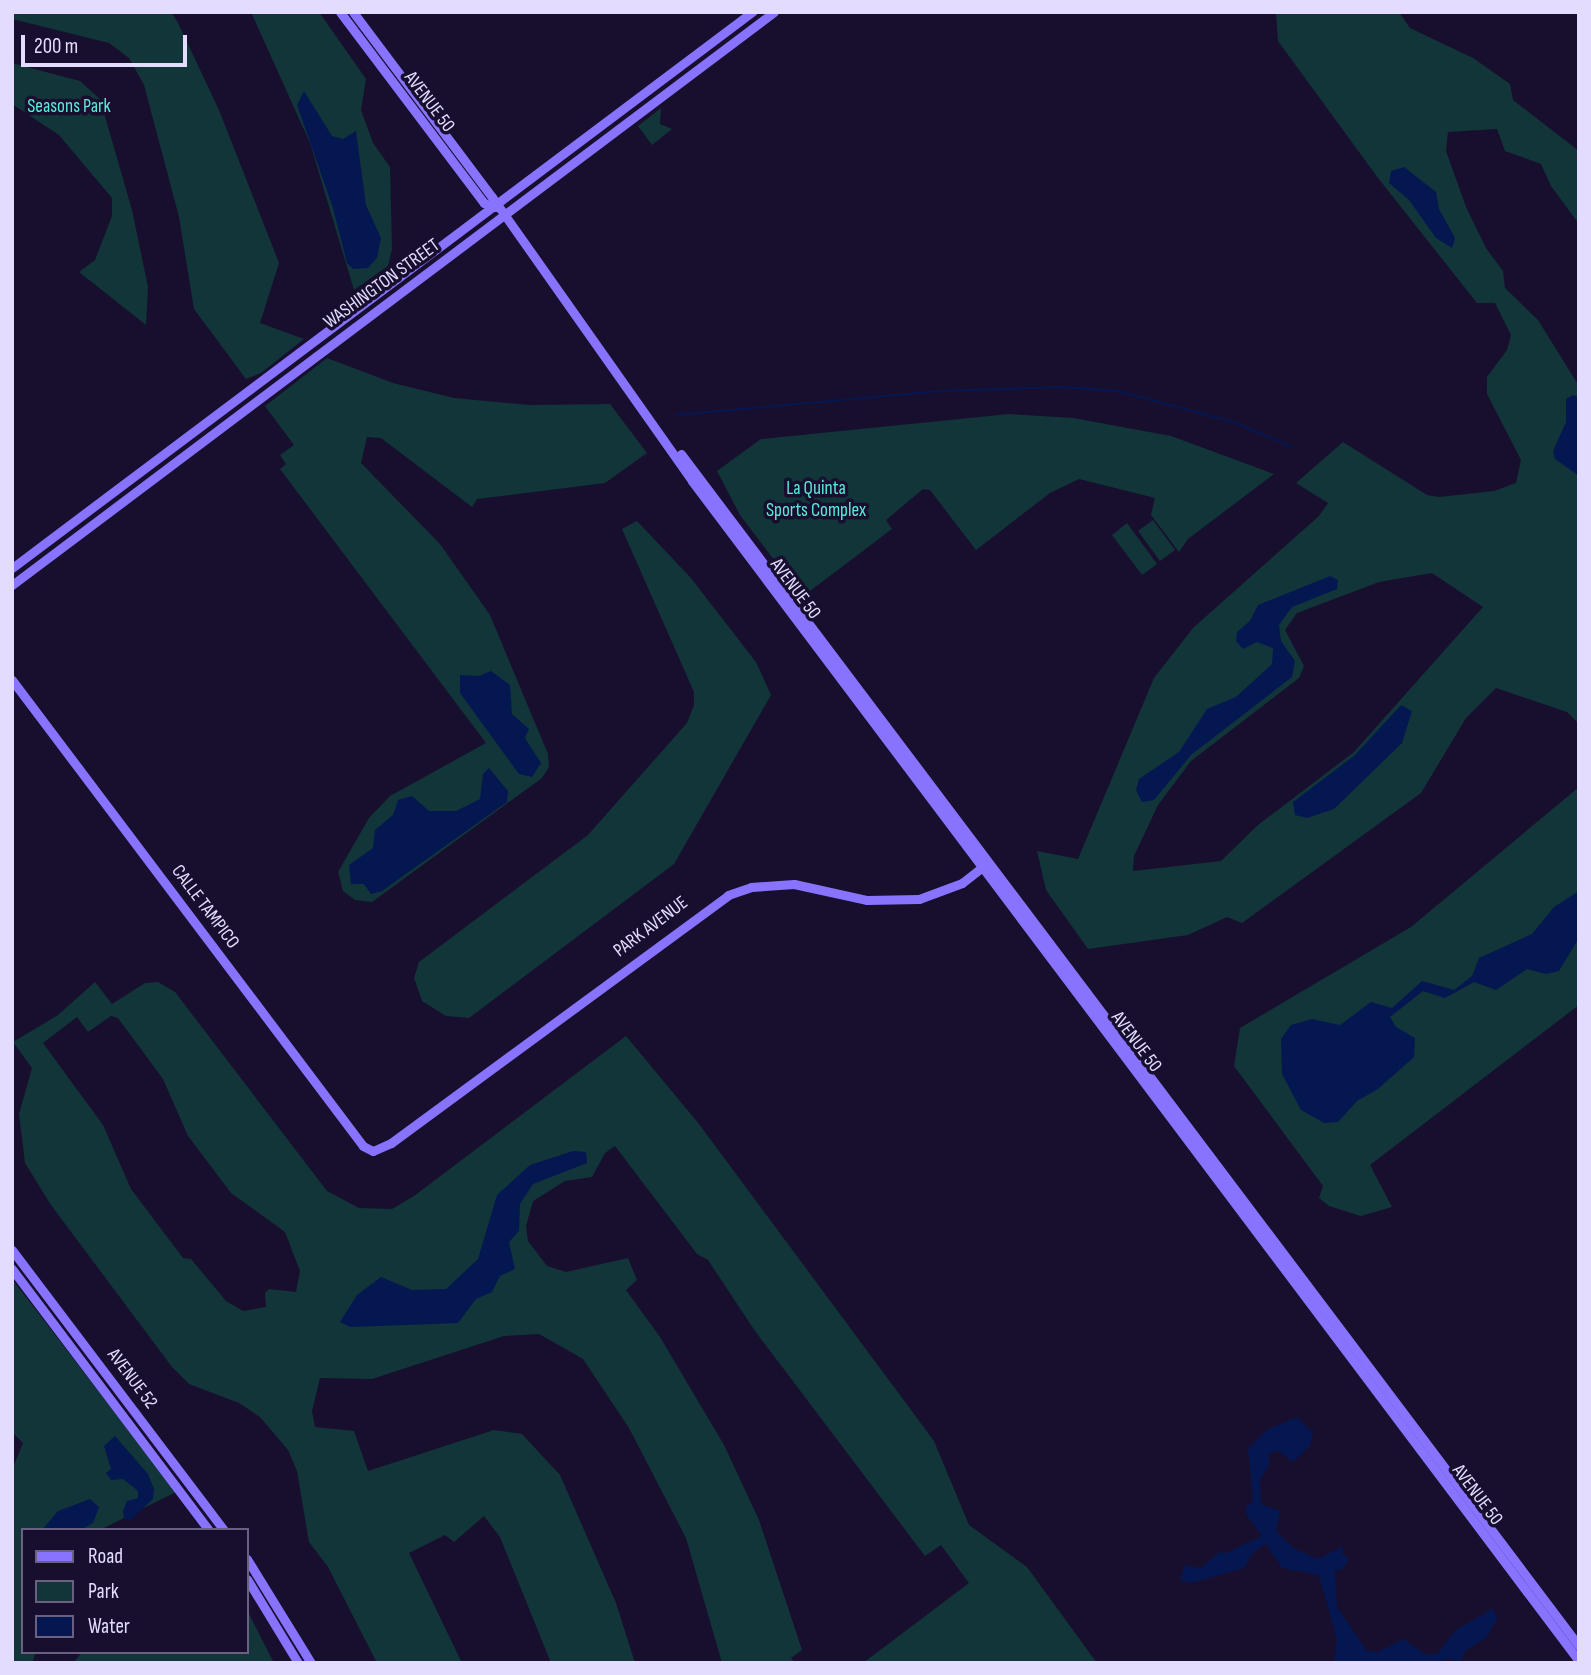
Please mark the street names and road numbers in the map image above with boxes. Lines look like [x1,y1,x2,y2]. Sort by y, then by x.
street label: AVENUE 50 [399,67,459,137]
street label: WASHINGTON STREET [319,234,445,334]
street label: AVENUE 50 [765,554,825,624]
street label: CALLE TAMPICO [166,861,244,953]
street label: PARK AVENUE [609,892,693,962]
street label: AVENUE 50 [1106,1007,1166,1077]
street label: AVENUE 52 [102,1344,162,1414]
street label: AVENUE 50 [1447,1460,1507,1530]

